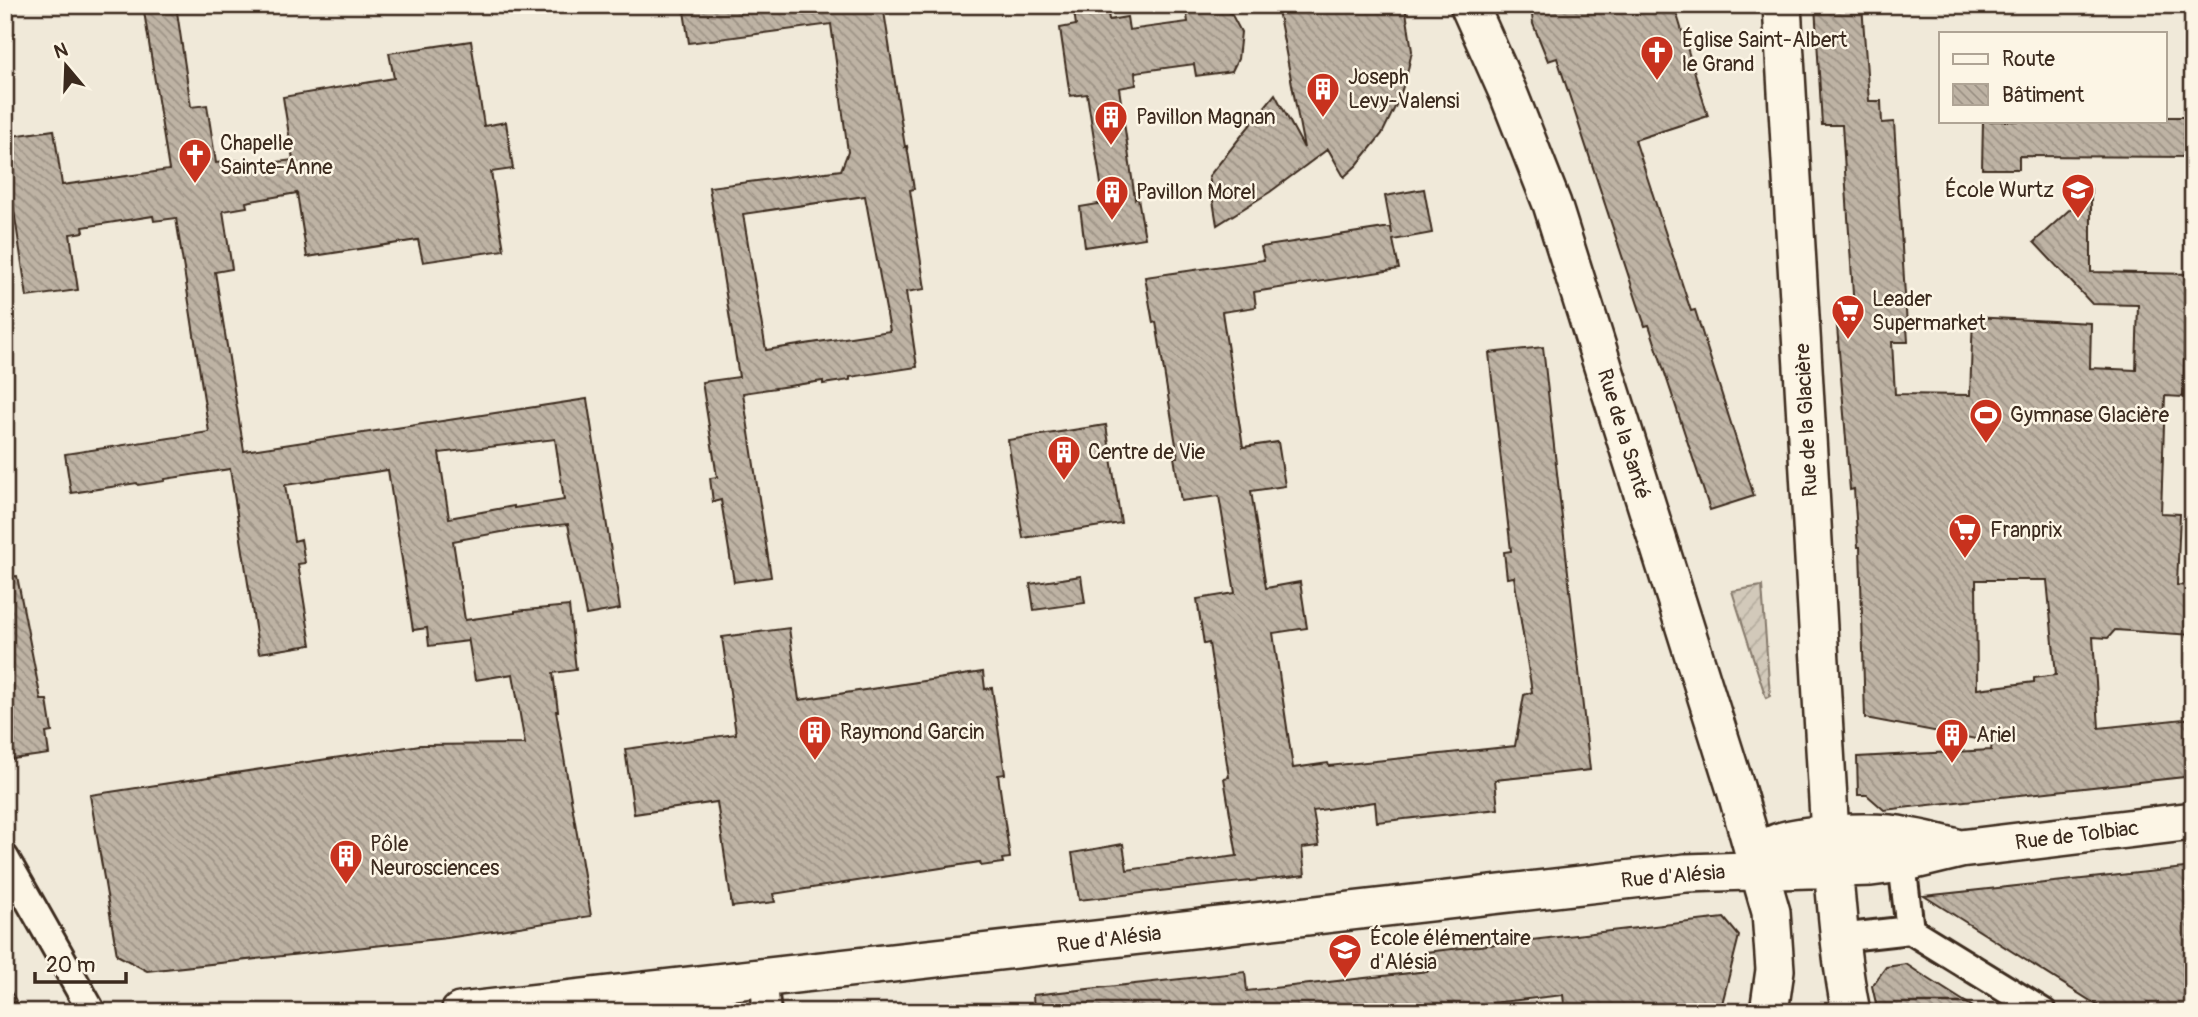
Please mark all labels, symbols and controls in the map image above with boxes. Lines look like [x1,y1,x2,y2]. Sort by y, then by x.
place label: Église Saint-Albert le Grand [1682,27,1848,78]
north arrow [32,32,102,102]
legend [1939,32,2166,122]
church icon: Église Saint-Albert le Grand [1638,33,1676,82]
text: N [51,37,71,64]
text: Route [2002,46,2055,73]
place label: Joseph Levy-Valensi [1348,64,1460,115]
building icon: Joseph Levy-Valensi [1304,70,1342,119]
text: Bâtiment [2002,82,2085,109]
building icon: Pavillon Magnan [1092,98,1130,147]
place label: Pavillon Magnan [1136,104,1276,131]
place label: Chapelle Sainte-Anne [220,130,333,181]
church icon: Chapelle Sainte-Anne [176,136,214,185]
school or university icon: École Wurtz [2059,171,2097,220]
building icon: Pavillon Morel [1093,173,1131,222]
place label: École Wurtz [1945,177,2054,204]
place label: Pavillon Morel [1136,179,1256,206]
place label: Leader Supermarket [1872,286,1987,337]
supermarket icon: Leader Supermarket [1829,292,1867,341]
street label: Rue de la Glacière [1789,342,1824,498]
street label: Rue de la Santé [1591,366,1656,503]
sports icon: Gymnase Glacière [1967,396,2005,445]
place label: Gymnase Glacière [2010,402,2170,429]
building icon: Centre de Vie [1045,433,1083,482]
place label: Centre de Vie [1088,439,1206,466]
supermarket icon: Franprix [1946,511,1984,560]
place label: Franprix [1990,517,2063,544]
building icon: Raymond Garcin [796,713,834,762]
building icon: Ariel [1933,716,1971,765]
place label: Raymond Garcin [840,719,985,746]
place label: Ariel [1976,722,2016,749]
street label: Rue de Tolbiac [2014,815,2140,856]
place label: Pôle Neurosciences [370,831,500,882]
building icon: Pôle Neurosciences [327,837,365,886]
street label: Rue d'Alésia [1620,858,1726,895]
street label: Rue d'Alésia [1055,920,1163,959]
place label: École élémentaire d'Alésia [1370,925,1531,976]
school or university icon: École élémentaire d'Alésia [1326,931,1364,980]
scale bar [35,940,126,984]
text: 20 m [46,952,95,979]

